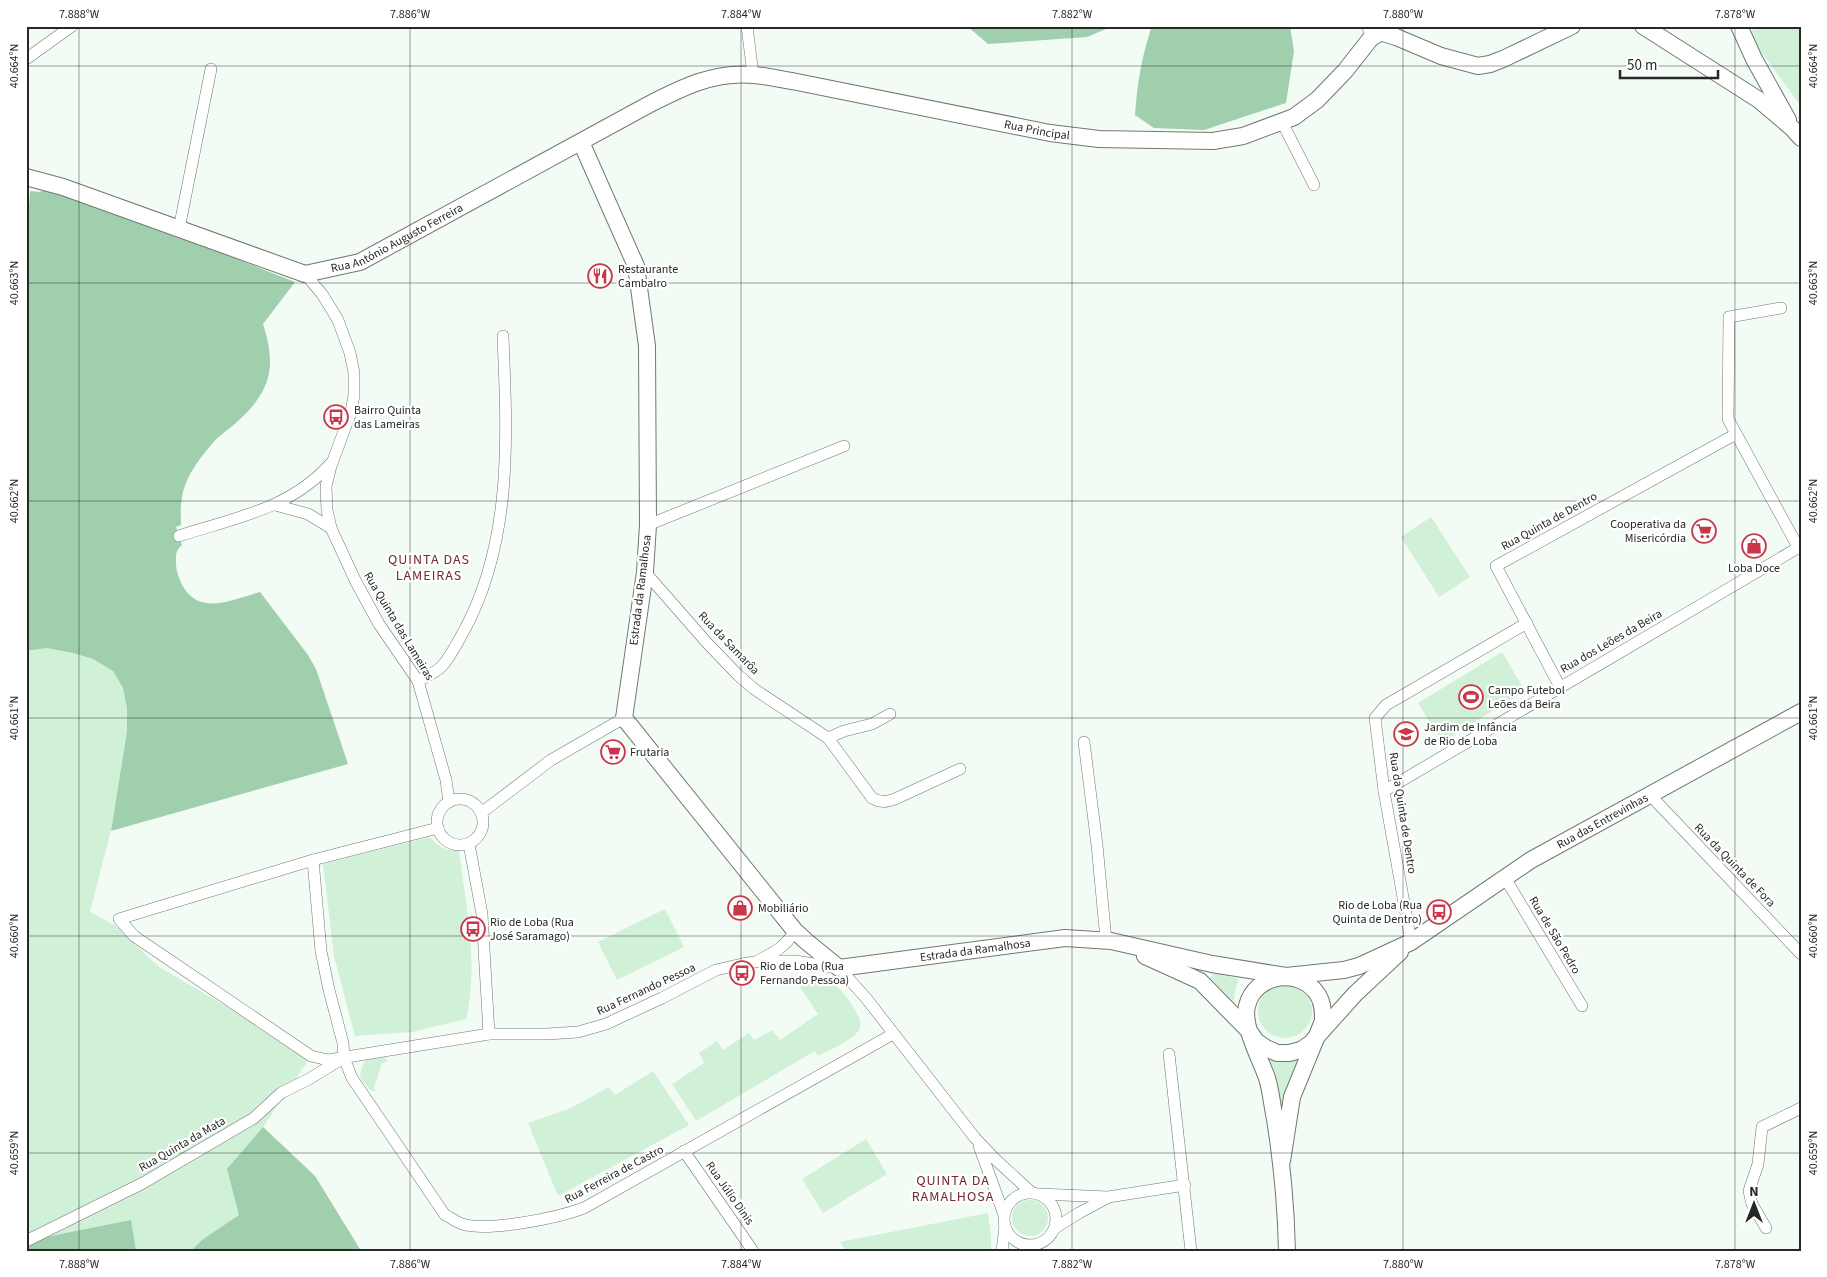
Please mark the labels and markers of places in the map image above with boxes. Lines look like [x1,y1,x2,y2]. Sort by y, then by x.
place label: Restaurante Cambalro [618,261,678,292]
restaurant icon: Restaurante Cambalro [587,263,613,289]
place label: Bairro Quinta das Lameiras [354,402,421,433]
bus stop icon: Bairro Quinta das Lameiras [323,404,349,430]
place label: Cooperativa da Misericórdia [1610,516,1686,547]
supermarket icon: Cooperativa da Misericórdia [1691,518,1717,544]
shop icon: Loba Doce [1741,533,1767,559]
place label: Loba Doce [1728,560,1780,577]
place label: Campo Futebol Leões da Beira [1488,682,1565,713]
sports icon: Campo Futebol Leões da Beira [1458,684,1484,710]
place label: Jardim de Infância de Rio de Loba [1424,719,1517,750]
school or university icon: Jardim de Infância de Rio de Loba [1393,721,1419,747]
supermarket icon: Frutaria [600,739,626,765]
place label: Frutaria [630,744,669,761]
shop icon: Mobiliário [727,895,753,921]
place label: Rio de Loba (Rua Quinta de Dentro) [1333,897,1422,928]
bus stop icon: Rio de Loba (Rua Quinta de Dentro) [1426,899,1452,925]
place label: Mobiliário [758,900,809,917]
place label: Rio de Loba (Rua José Saramago) [490,914,574,945]
bus stop icon: Rio de Loba (Rua José Saramago) [460,916,486,942]
place label: Rio de Loba (Rua Fernando Pessoa) [760,958,849,989]
bus stop icon: Rio de Loba (Rua Fernando Pessoa) [729,960,755,986]

